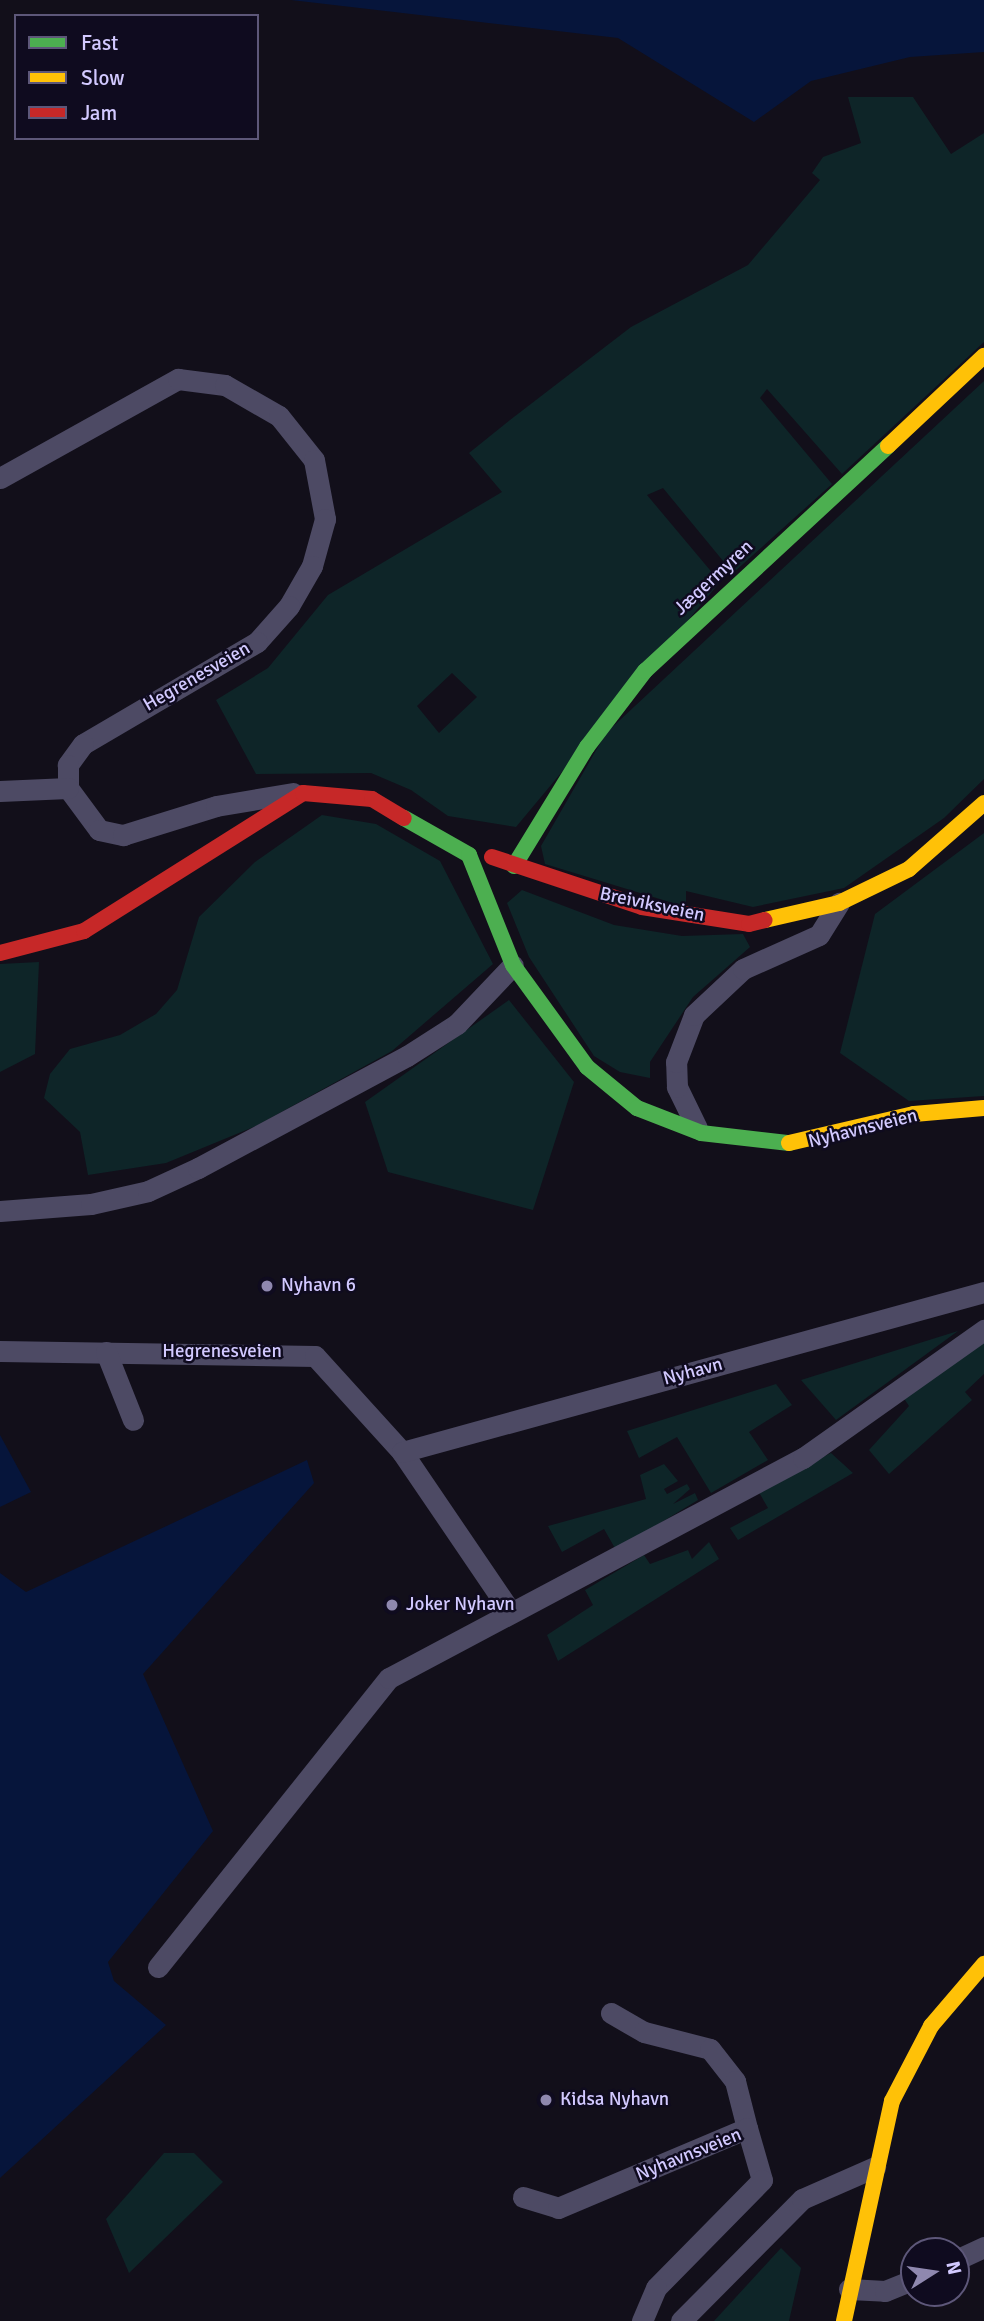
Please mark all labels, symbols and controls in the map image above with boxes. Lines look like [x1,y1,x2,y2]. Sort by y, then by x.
legend [14,14,259,140]
text: Fast [81,30,118,56]
text: Slow [81,65,125,91]
text: Jam [81,100,117,126]
street label: Jægermyren [670,536,758,620]
street label: Hegrenesveien [140,637,254,717]
street label: Breiviksveien [597,883,707,927]
street label: Nyhavnsveien [806,1104,920,1154]
place label: Nyhavn 6 [281,1275,356,1297]
marker: Nyhavn 6 [259,1278,275,1294]
street label: Hegrenesveien [162,1341,282,1363]
street label: Nyhavn [661,1353,725,1391]
place label: Joker Nyhavn [406,1594,515,1616]
marker: Joker Nyhavn [384,1597,400,1613]
place label: Kidsa Nyhavn [560,2089,669,2111]
marker: Kidsa Nyhavn [538,2092,554,2108]
street label: Nyhavnsveien [633,2124,745,2186]
north arrow [900,2237,970,2307]
text: N [940,2259,967,2277]

